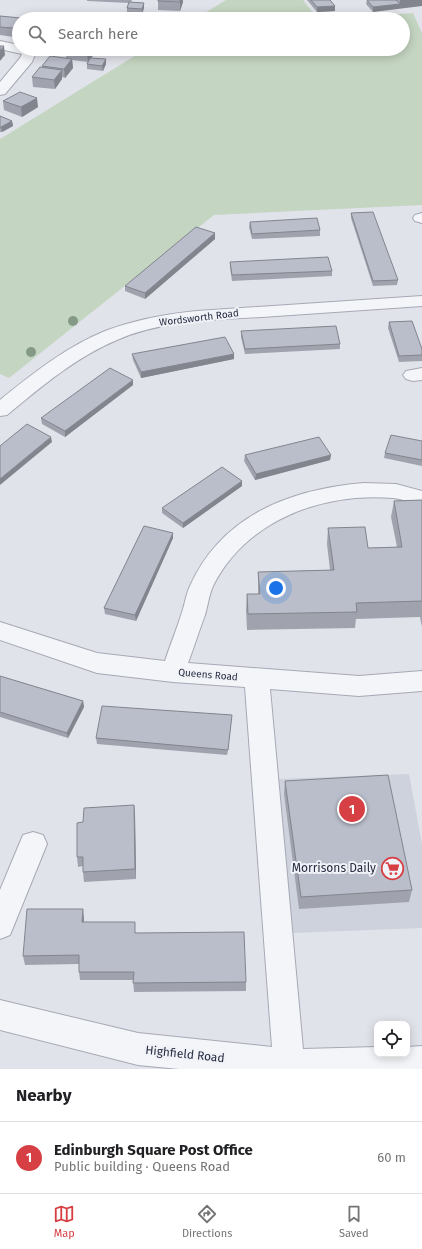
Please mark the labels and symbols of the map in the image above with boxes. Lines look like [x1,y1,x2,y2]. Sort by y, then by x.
street label: Wordsworth Road [158,307,240,329]
your location [266,578,286,598]
street label: Queens Road [178,666,238,684]
pin: 1 [339,794,365,824]
supermarket icon: Morrisons Daily [379,855,405,881]
place label: Morrisons Daily [292,861,376,875]
street label: Highfield Road [145,1043,225,1065]

